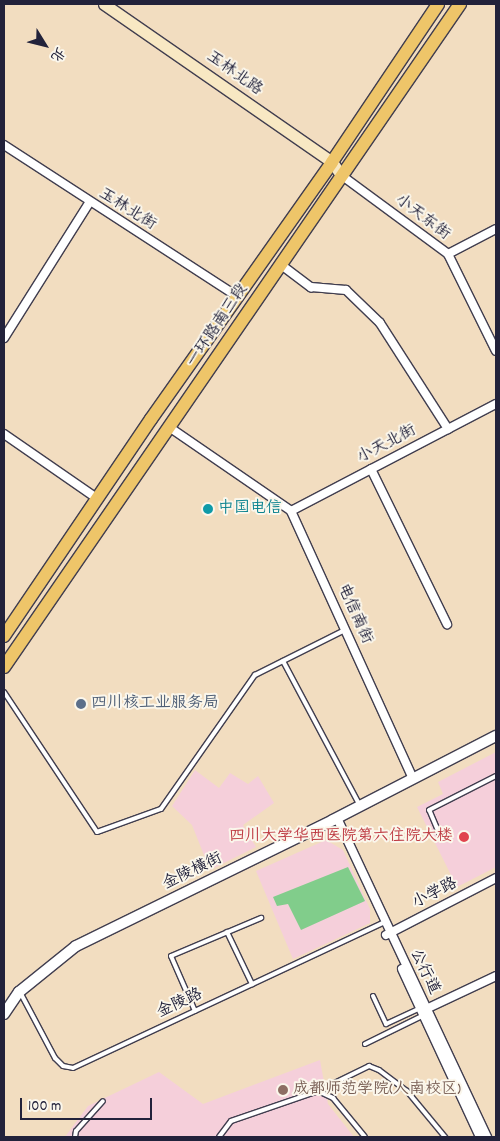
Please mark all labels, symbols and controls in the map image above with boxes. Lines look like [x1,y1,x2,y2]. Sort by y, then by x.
north arrow [20,20,70,70]
text: 北 [45,42,69,65]
street label: 玉林北路 [202,48,266,100]
street label: 玉林北街 [95,185,159,235]
street label: 小天东街 [391,191,453,245]
street label: 一环路南三段 [183,281,253,371]
street label: 小天北街 [354,422,420,468]
place label: 中国电信 [218,499,282,519]
marker: 中国电信 [202,503,214,515]
street label: 电信南街 [332,581,376,647]
place label: 四川核工业服务局 [91,694,219,714]
marker: 四川核工业服务局 [75,698,87,710]
place label: 四川大学华西医院第六住院大楼 [229,827,453,847]
marker: 四川大学华西医院第六住院大楼 [457,830,471,844]
street label: 金陵横街 [160,849,226,895]
street label: 小学路 [409,875,461,913]
street label: 公行道 [405,946,443,998]
street label: 金陵路 [154,985,206,1023]
place label: 成都师范学院(人南校区) [293,1080,461,1100]
marker: 成都师范学院(人南校区) [277,1084,289,1096]
scale bar [22,1088,155,1120]
text: 100 m [28,1096,61,1118]

